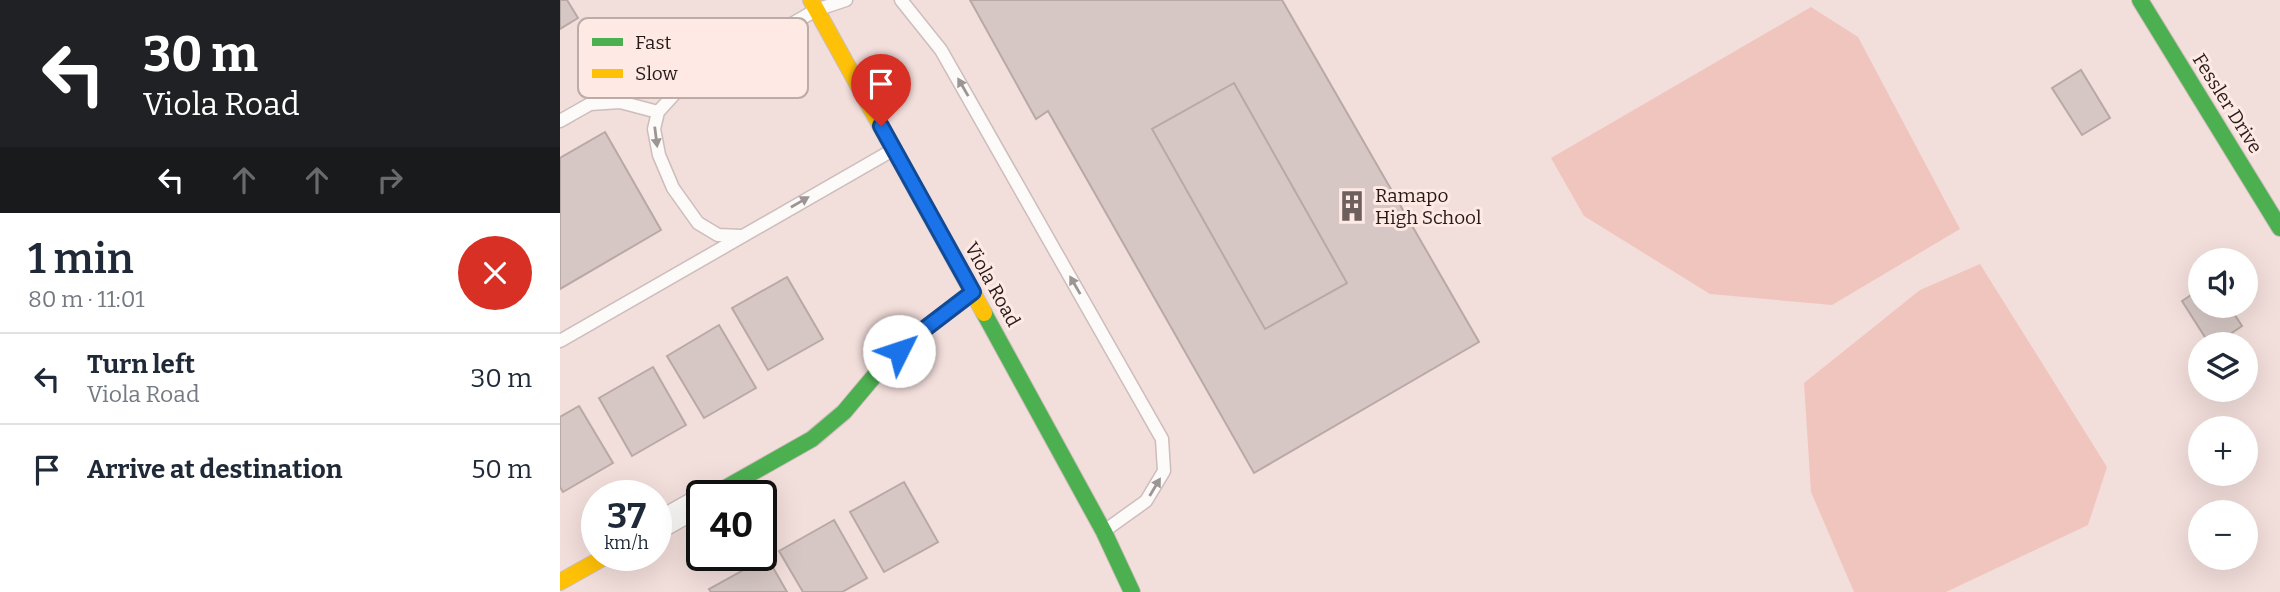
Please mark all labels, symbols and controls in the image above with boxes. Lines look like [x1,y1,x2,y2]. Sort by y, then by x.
legend [578,18,808,98]
text: 30 m [143,25,258,84]
icon: left [28,28,119,119]
text: Fast [635,31,672,54]
street label: Fessler Drive [2188,49,2267,157]
pin [851,54,911,126]
text: Slow [635,62,678,85]
icon: arrive [862,65,900,103]
one-way arrow [957,78,969,97]
text: Viola Road [143,85,300,123]
one-way arrow [651,126,662,148]
icon: left [152,161,190,199]
icon: ahead [225,161,263,199]
icon: ahead [298,161,336,199]
icon: right [371,161,409,199]
place label: Ramapo High School [1375,184,1481,229]
building icon: Ramapo High School [1335,189,1369,223]
one-way arrow [791,196,810,208]
text: 1 min [28,234,134,284]
button: close [458,236,532,310]
street label: Viola Road [960,238,1025,330]
map controls [2188,248,2258,570]
button: sound [2188,248,2258,318]
one-way arrow [1069,275,1081,295]
text: 80 m · 11:01 [28,285,145,313]
position arrow [862,314,936,388]
button: layers [2188,332,2258,402]
text: Turn left [87,349,195,380]
icon: left [28,360,66,398]
text: 30 m [471,363,532,394]
text: Viola Road [87,380,200,408]
button: + [2188,416,2258,486]
icon: arrive [28,451,66,489]
text: Arrive at destination [87,454,342,485]
text: 50 m [471,454,532,485]
one-way arrow [1148,478,1161,497]
speed limit sign: 40 [686,480,777,571]
text: 37 [607,495,646,537]
button: − [2188,500,2258,570]
text: km/h [604,532,649,554]

